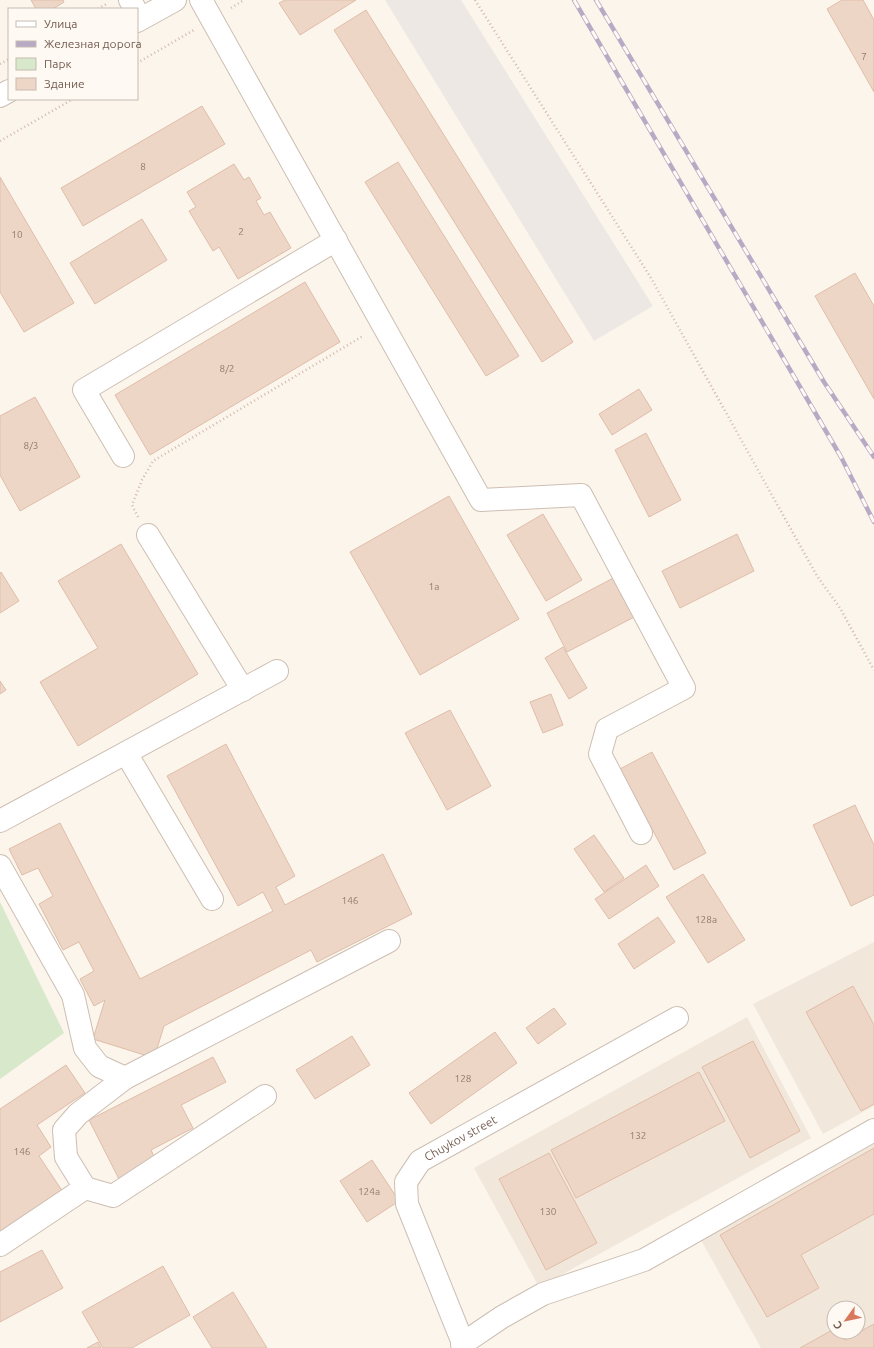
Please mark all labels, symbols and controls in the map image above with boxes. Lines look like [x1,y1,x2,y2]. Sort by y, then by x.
legend [8,8,138,100]
text: Улица [44,17,77,30]
text: Железная дорога [44,37,142,50]
house number: 7 [861,51,867,62]
text: Парк [44,57,72,70]
text: Здание [44,77,85,90]
house number: 8 [140,161,146,172]
house number: 2 [238,226,244,237]
house number: 10 [11,229,23,240]
house number: 8/2 [220,363,234,374]
house number: 8/3 [24,440,38,451]
house number: 1a [429,581,439,592]
house number: 146 [342,895,359,906]
house number: 128a [695,914,717,925]
house number: 128 [455,1073,472,1084]
street label: Chuykov street [422,1113,499,1163]
house number: 132 [630,1130,646,1141]
house number: 146 [14,1146,31,1157]
house number: 124а [358,1186,380,1197]
house number: 130 [540,1206,557,1217]
north arrow [826,1300,866,1340]
text: С [831,1319,845,1332]

